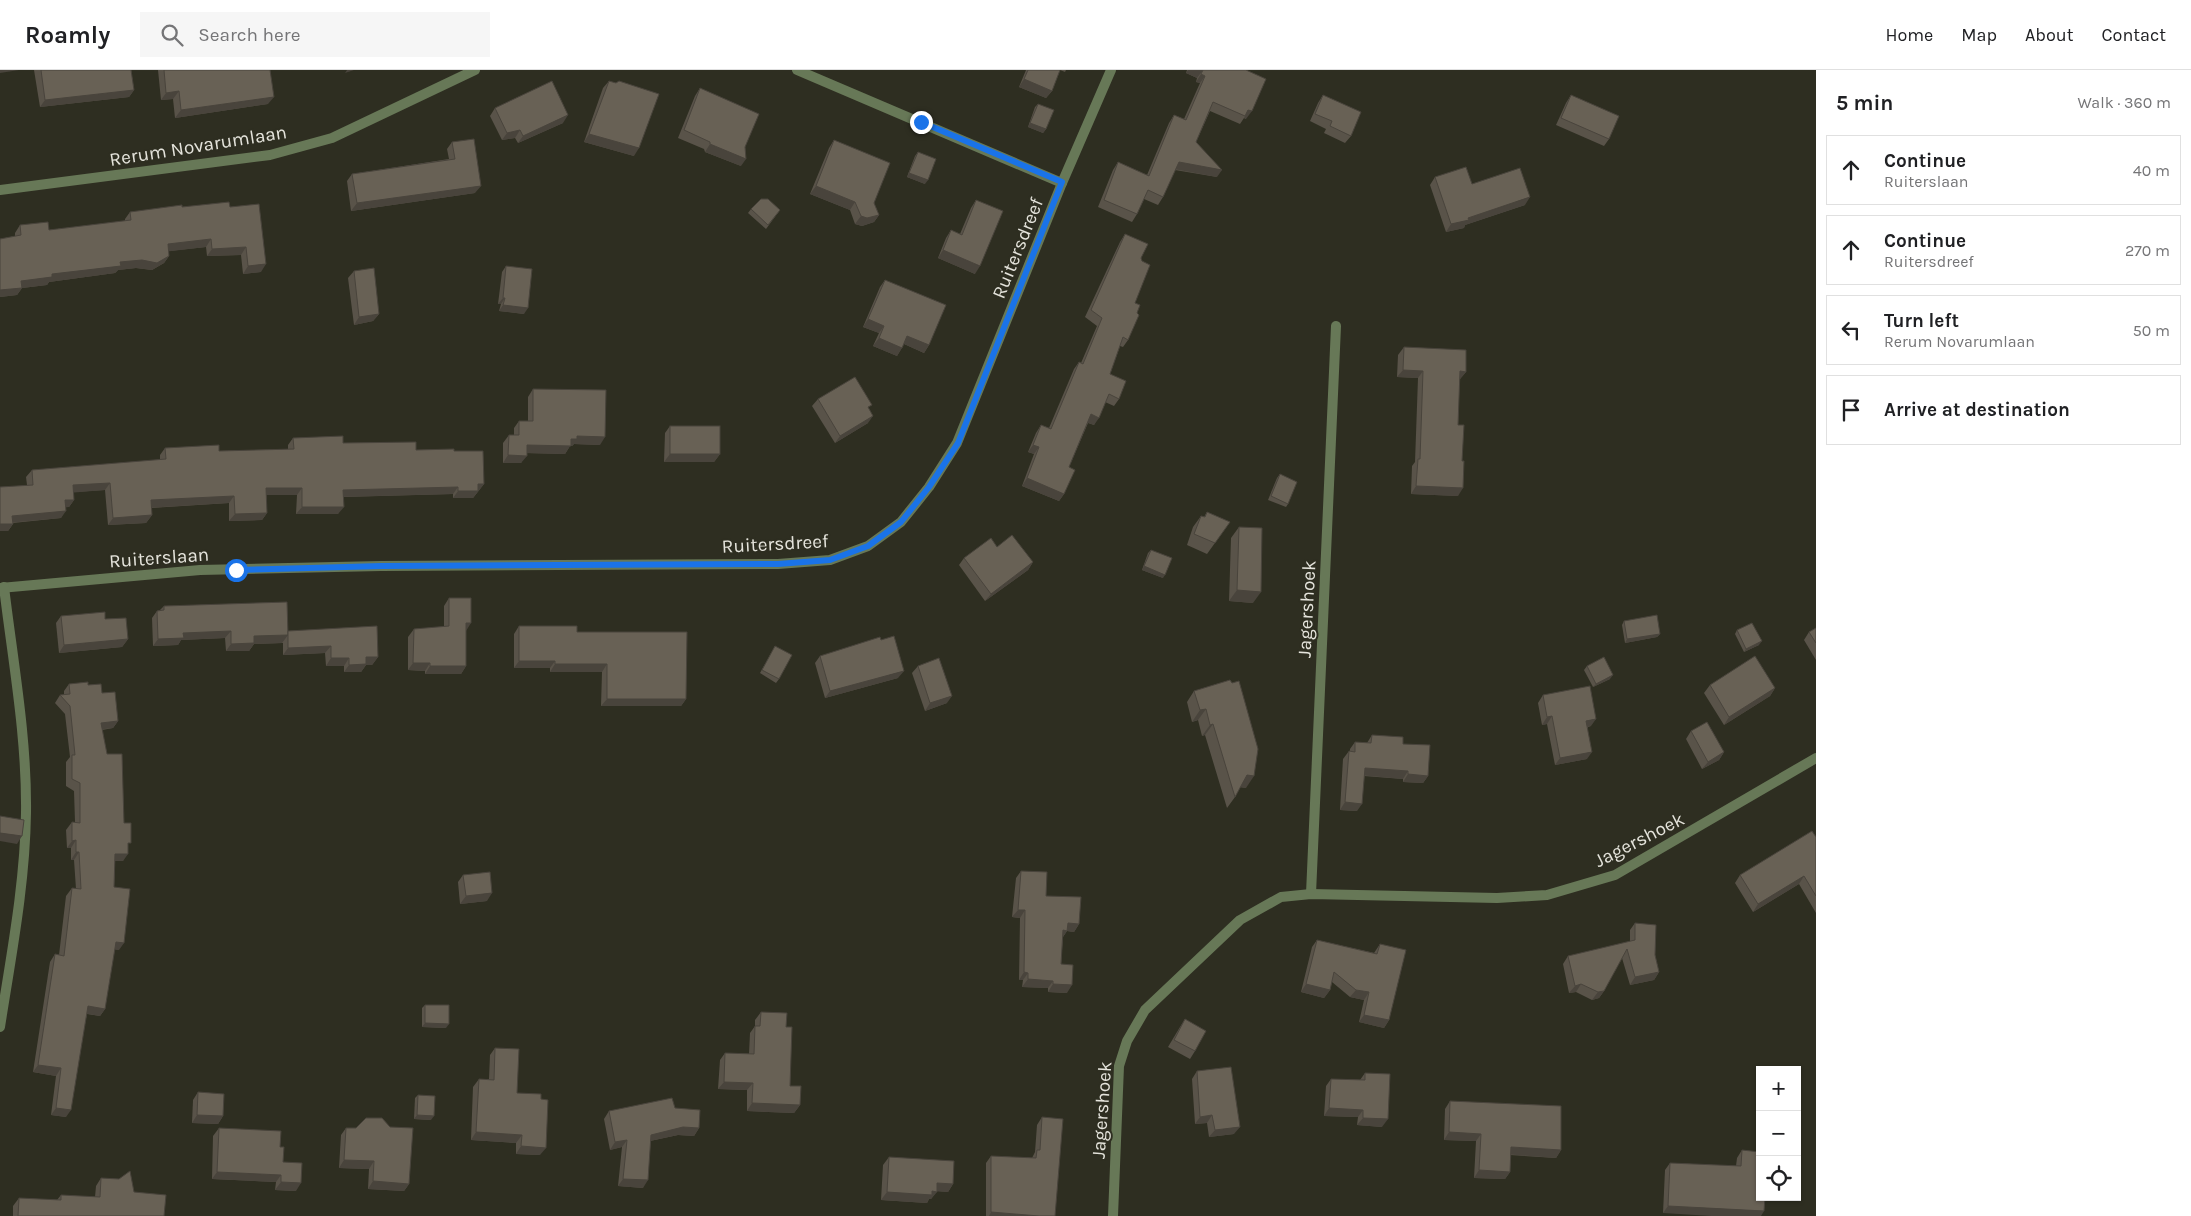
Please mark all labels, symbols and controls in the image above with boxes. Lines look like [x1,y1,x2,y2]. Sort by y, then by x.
search box [140,12,490,57]
text: Roamly [25,21,110,49]
icon: search [158,21,186,49]
text: Search here [198,24,300,46]
text: Home [1885,24,1933,46]
text: Map [1961,24,1997,46]
text: About [2025,24,2074,46]
text: Contact [2102,24,2166,46]
text: 5 min [1836,91,1893,115]
text: Walk · 360 m [2078,93,2171,112]
route end [910,111,933,134]
street label: Rerum Novarumlaan [108,121,288,171]
text: Continue [1884,150,1966,172]
icon: ahead [1837,156,1865,184]
text: 40 m [2133,161,2170,180]
text: Ruiterslaan [1884,172,1968,191]
street label: Ruitersdreef [988,194,1048,302]
text: Continue [1884,230,1966,252]
icon: ahead [1837,236,1865,264]
text: 270 m [2125,241,2170,260]
text: Ruitersdreef [1884,252,1974,271]
text: Turn left [1884,310,1959,332]
icon: left [1837,316,1865,344]
text: 50 m [2133,321,2170,340]
text: Rerum Novarumlaan [1884,332,2035,351]
icon: arrive [1837,396,1865,424]
text: Arrive at destination [1884,399,2070,421]
street label: Ruitersdreef [721,530,829,558]
street label: Ruiterslaan [108,544,210,572]
route start [225,559,248,582]
street label: Jagershoek [1293,559,1321,658]
street label: Jagershoek [1591,808,1688,872]
street label: Jagershoek [1088,1060,1116,1160]
map controls [1756,1066,1801,1201]
button: + [1756,1066,1801,1111]
button: − [1756,1111,1801,1156]
button: locate [1756,1156,1801,1201]

